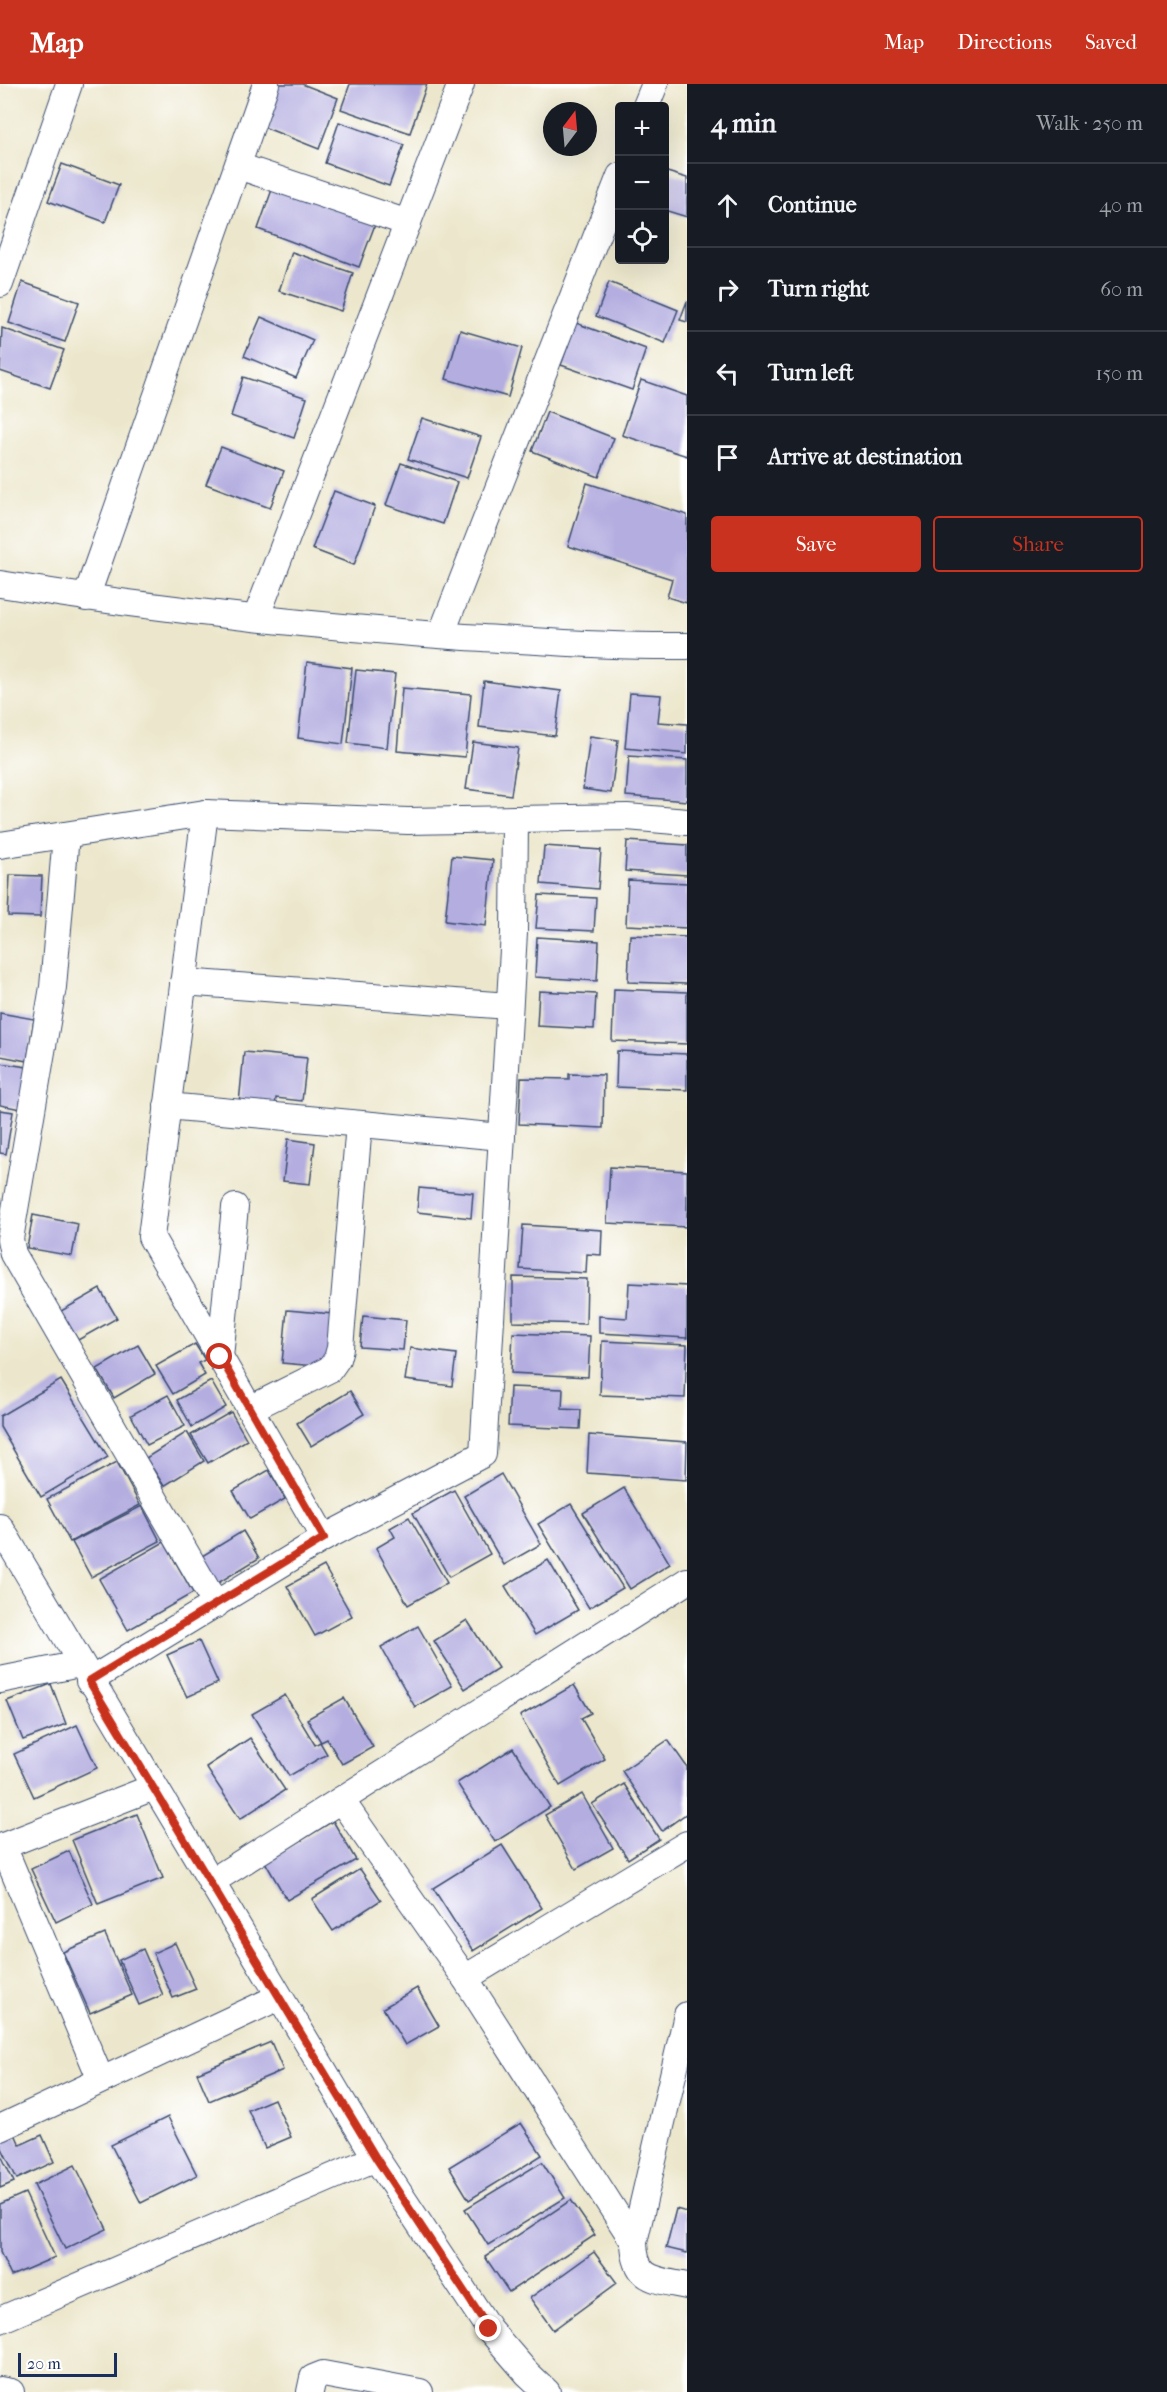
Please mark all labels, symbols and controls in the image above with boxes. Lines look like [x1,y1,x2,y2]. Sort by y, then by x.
text: Map [30,26,84,59]
text: Map [884,30,924,54]
text: Directions [957,30,1052,54]
text: Saved [1085,30,1137,54]
north arrow [543,102,597,156]
map controls [615,102,669,264]
button: + [615,102,669,156]
text: 4 min [711,108,776,139]
text: Walk · 250 m [1036,112,1143,135]
button: − [615,156,669,210]
icon: ahead [711,189,744,222]
text: Continue [768,192,857,218]
text: 40 m [1099,194,1143,217]
button: locate [615,210,669,264]
icon: right [711,273,744,306]
text: Turn right [768,276,869,302]
text: 60 m [1100,278,1143,301]
icon: left [711,357,744,390]
text: Turn left [768,360,854,386]
text: 150 m [1095,362,1143,385]
icon: arrive [711,441,744,474]
text: Arrive at destination [768,444,962,470]
button: Save [711,516,921,572]
button: Share [933,516,1143,572]
route start [206,1343,232,1369]
route end [475,2315,501,2341]
scale bar [18,2350,117,2378]
text: 20 m [27,2354,61,2373]

